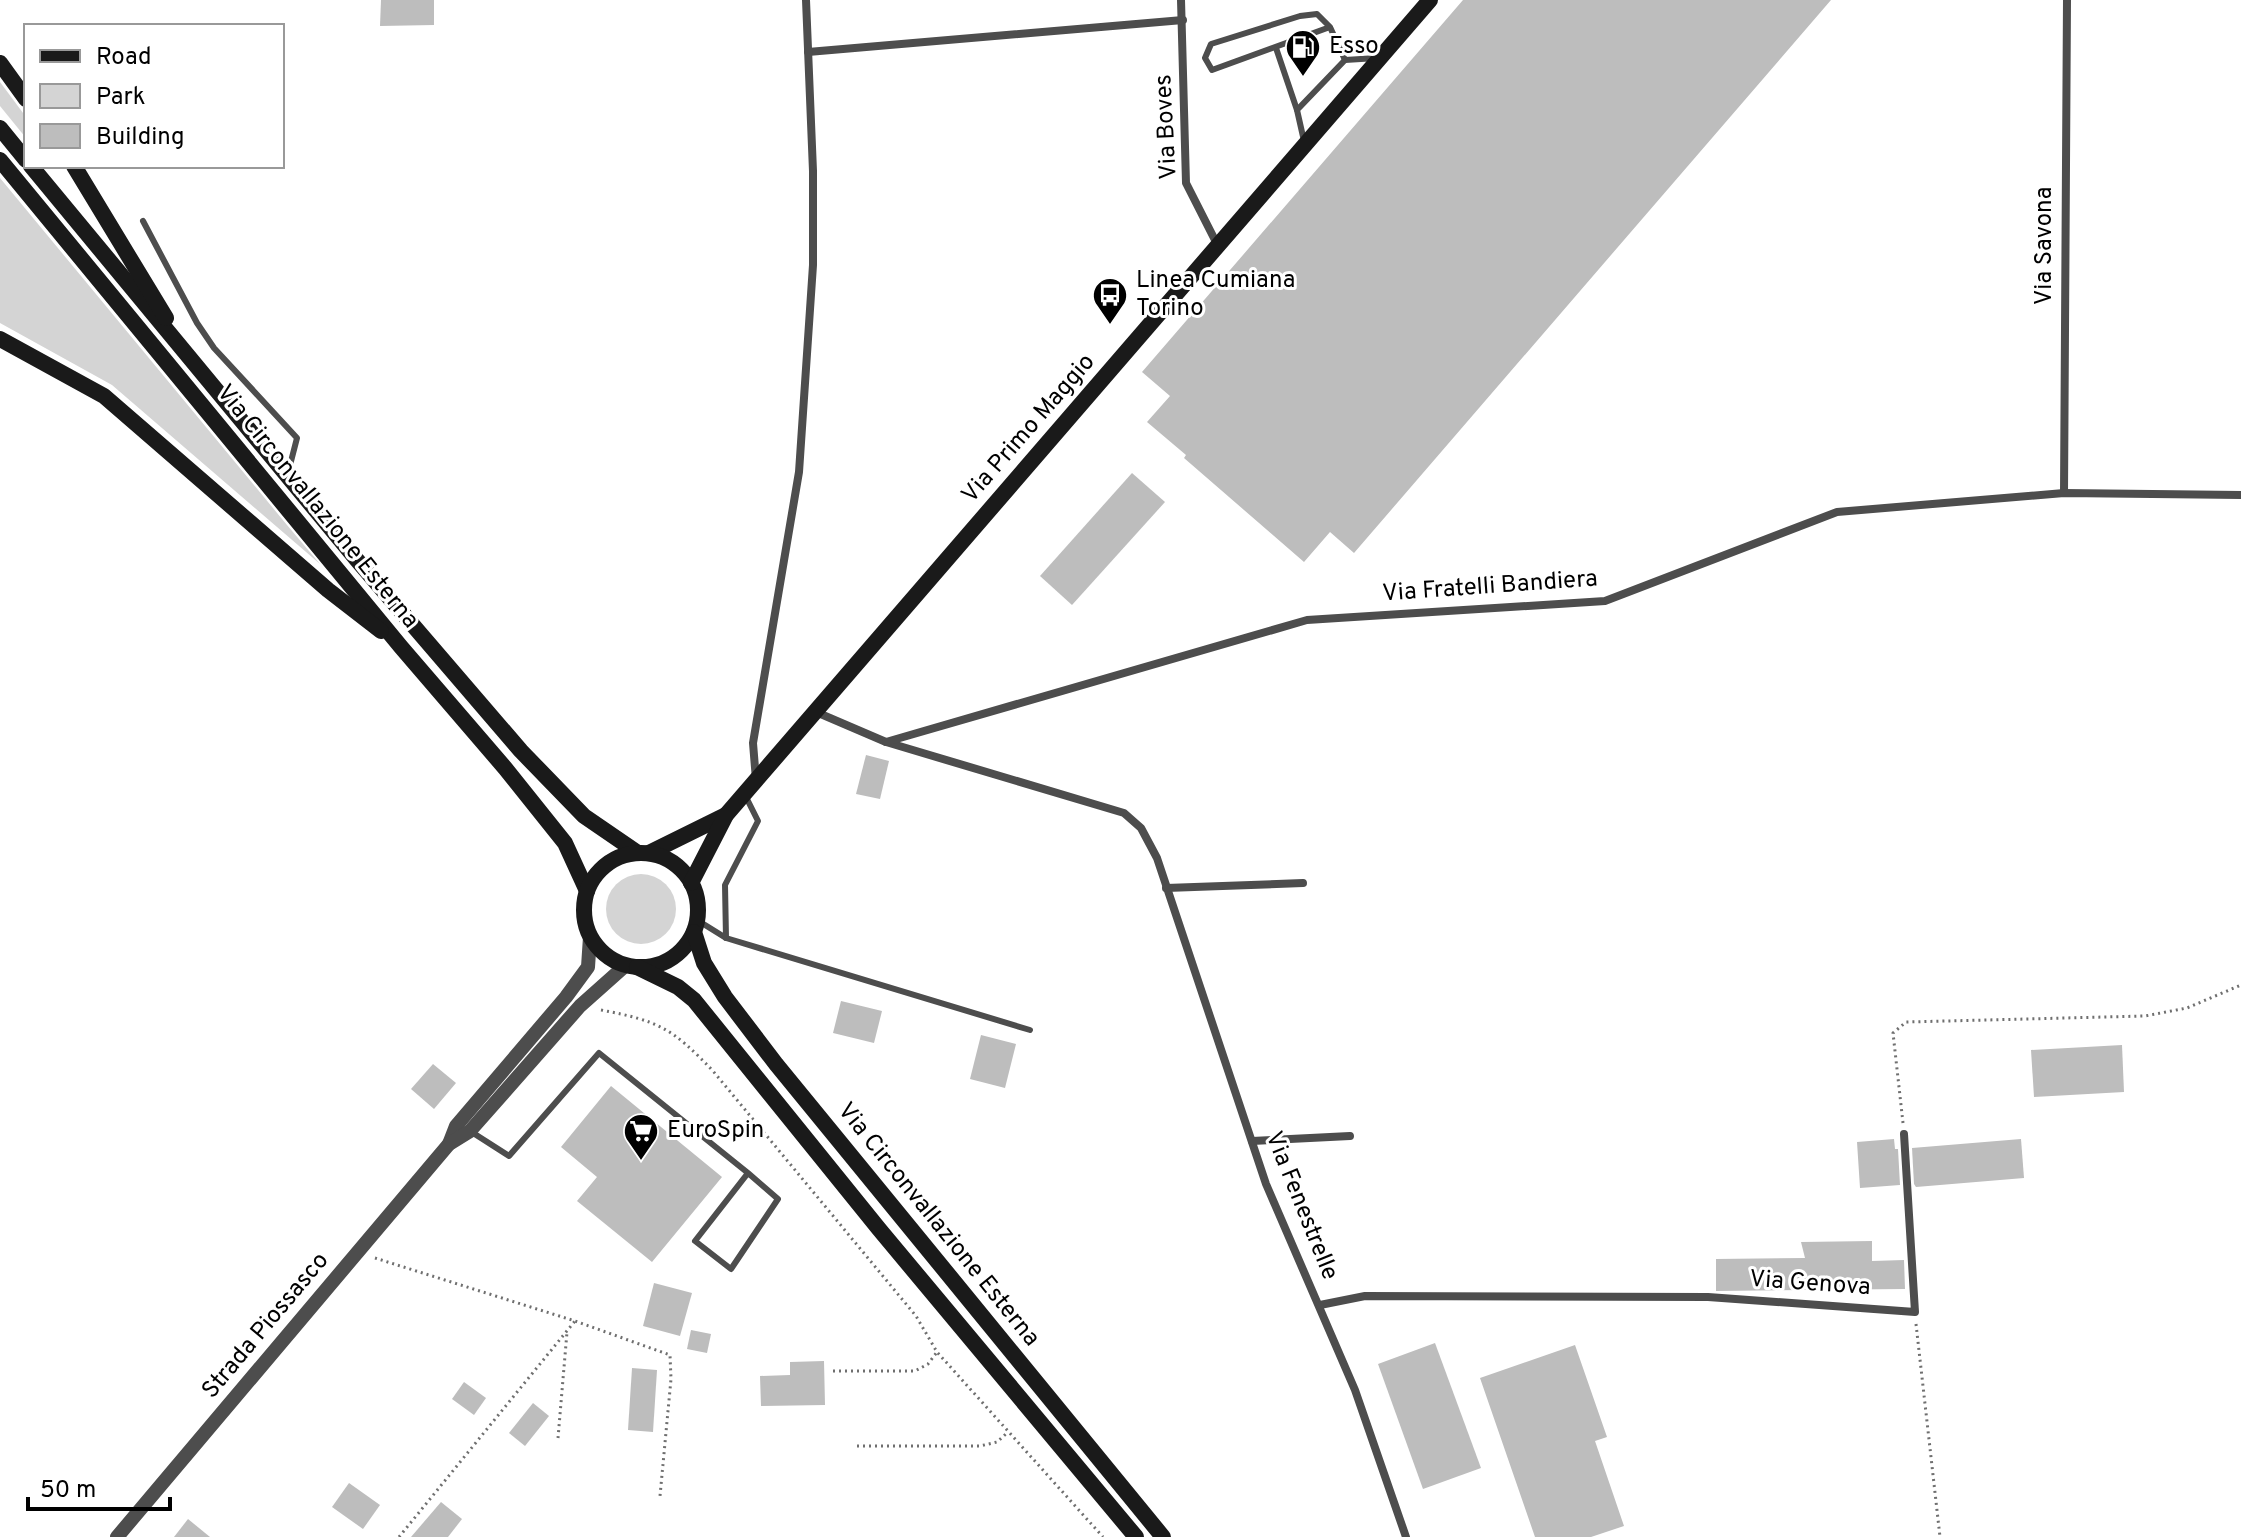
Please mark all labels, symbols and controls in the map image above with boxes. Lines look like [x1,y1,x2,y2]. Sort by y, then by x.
legend [24,24,284,168]
fuel station icon: Esso [1284,28,1322,78]
place label: Esso [1329,32,1379,62]
text: Road [96,43,152,73]
street label: Via Boves [1149,74,1185,180]
text: Park [96,83,146,113]
text: Building [96,123,185,153]
street label: Via Savona [2030,187,2060,305]
place label: Linea Cumiana Torino [1136,266,1295,324]
bus stop icon: Linea Cumiana Torino [1091,276,1129,326]
street label: Via Primo Maggio [956,348,1102,510]
street label: Via Circonvallazione Esterna [209,379,425,635]
street label: Via Fratelli Bandiera [1381,565,1599,609]
street label: Via Circonvallazione Esterna [830,1097,1046,1353]
supermarket icon: EuroSpin [622,1112,660,1162]
place label: EuroSpin [667,1116,764,1146]
street label: Via Fenestrelle [1258,1127,1344,1285]
street label: Strada Piossasco [196,1247,336,1405]
street label: Via Genova [1748,1265,1872,1303]
scale bar [28,1461,170,1511]
text: 50 m [40,1476,96,1506]

